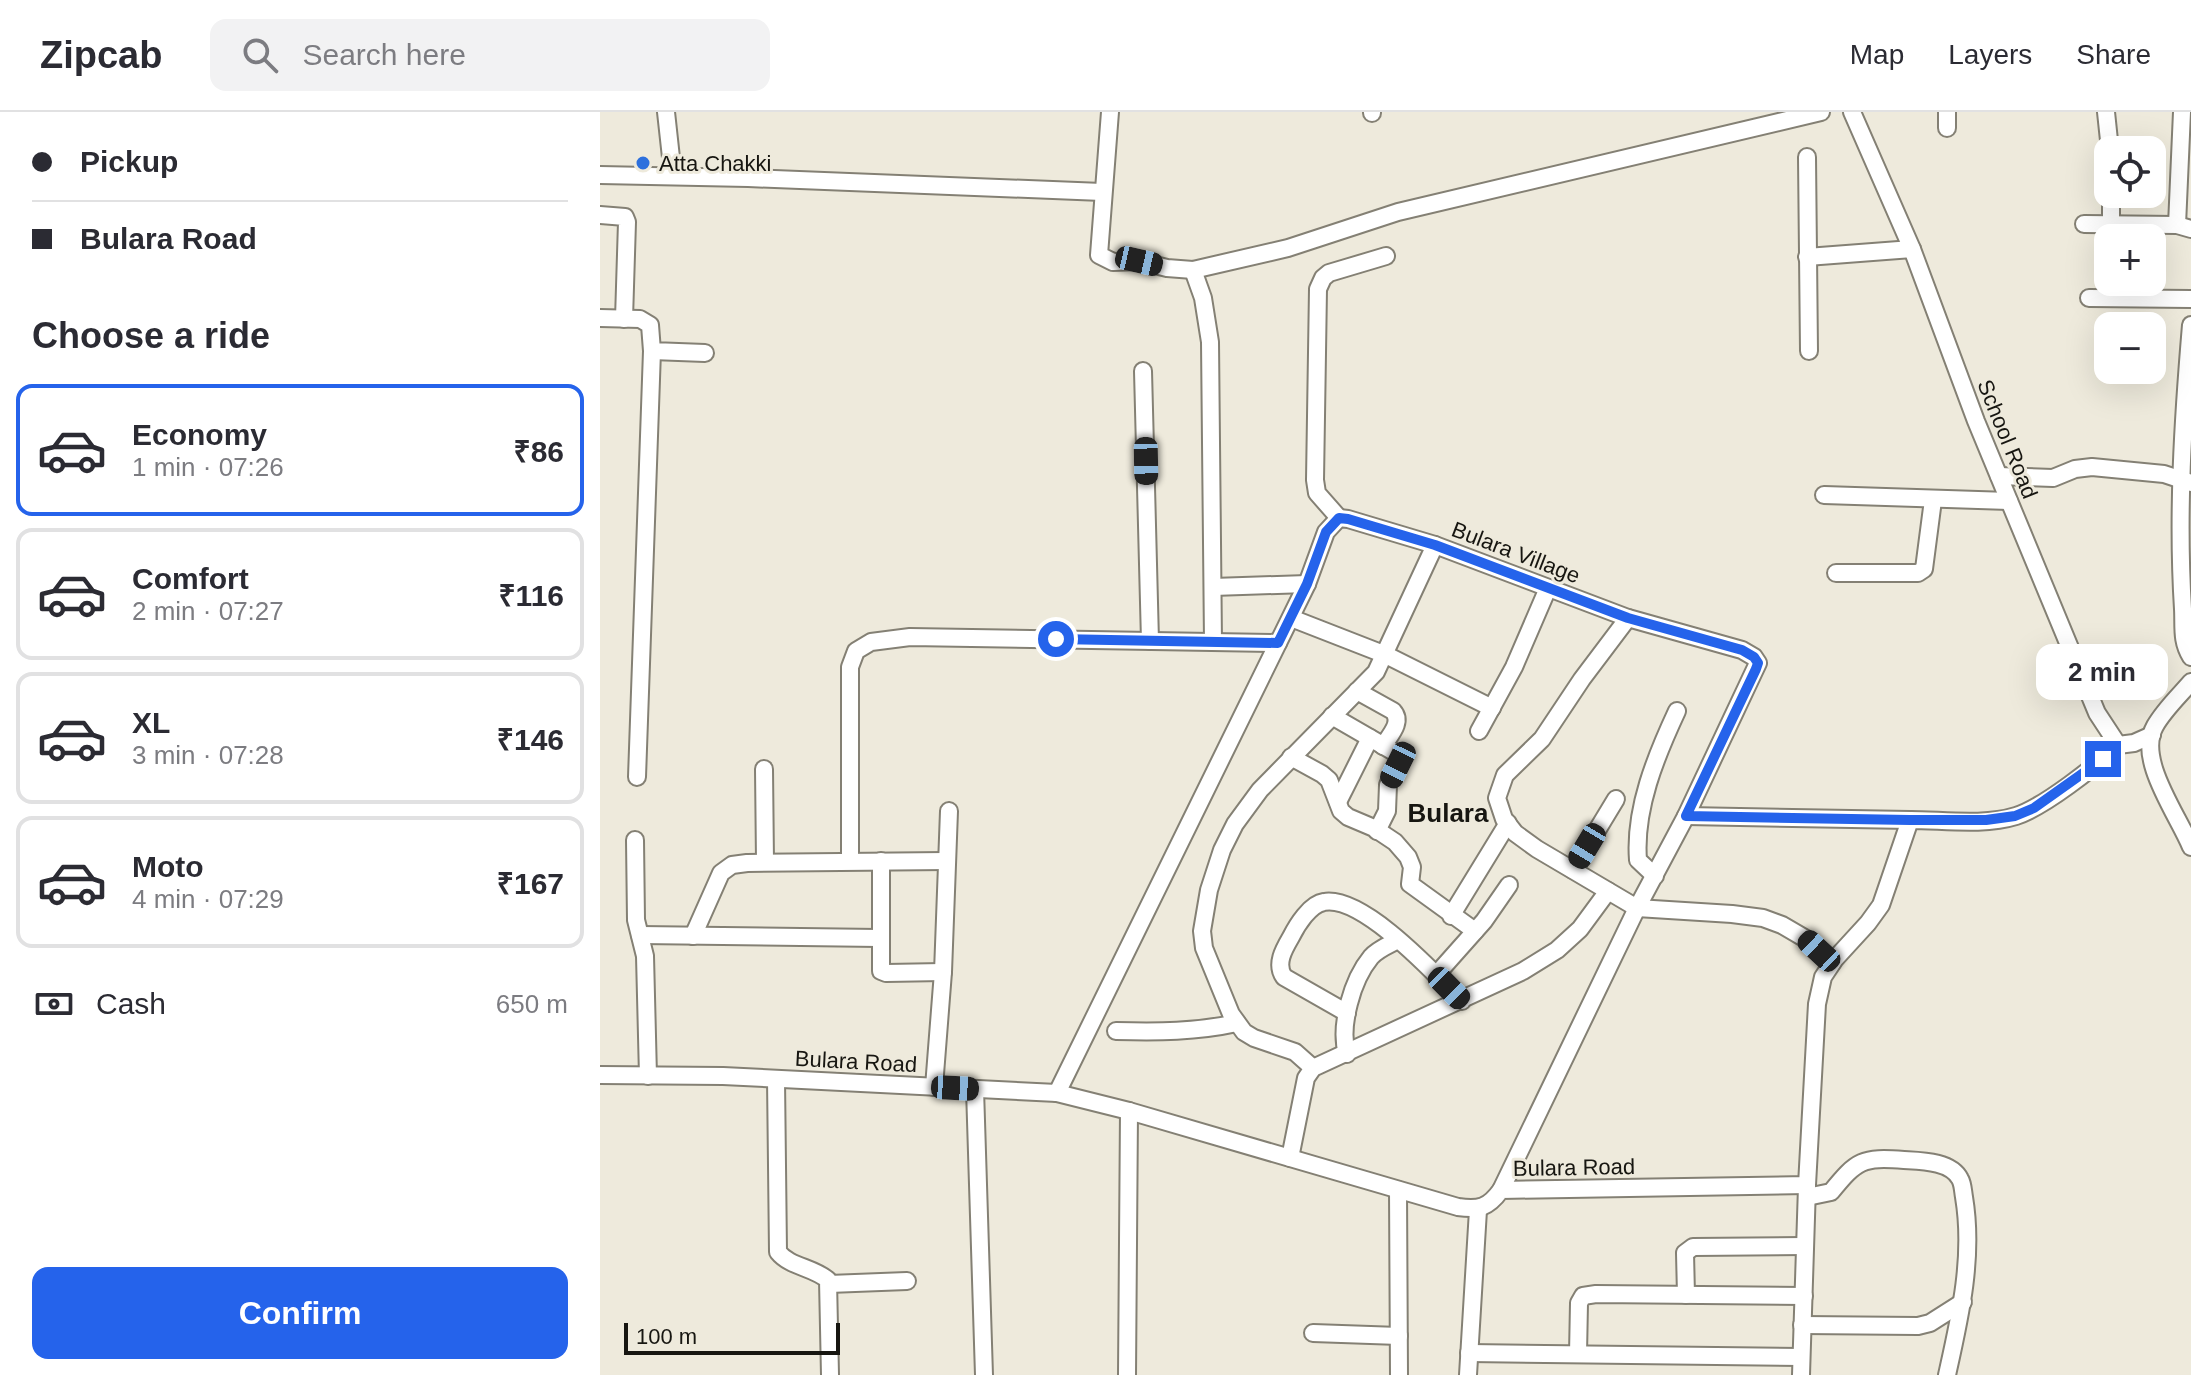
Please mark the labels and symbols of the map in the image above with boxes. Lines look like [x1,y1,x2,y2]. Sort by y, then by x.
place label: Atta Chakki [659,151,772,176]
marker: Atta Chakki [634,154,652,172]
car [1113,244,1165,278]
street label: School Road [1972,376,2043,502]
car [1134,437,1158,485]
street label: Bulara Village [1448,517,1583,588]
route start [1038,621,1074,657]
callout: 2 min [2037,643,2169,699]
car [1377,738,1419,792]
route end [2085,741,2121,777]
district label: Bulara [1408,798,1489,828]
car [1564,819,1610,873]
car [1793,926,1845,976]
car [1424,963,1474,1013]
street label: Bulara Road [794,1046,918,1077]
car [930,1075,980,1101]
street label: Bulara Road [1513,1154,1635,1181]
scale bar [624,1319,840,1355]

